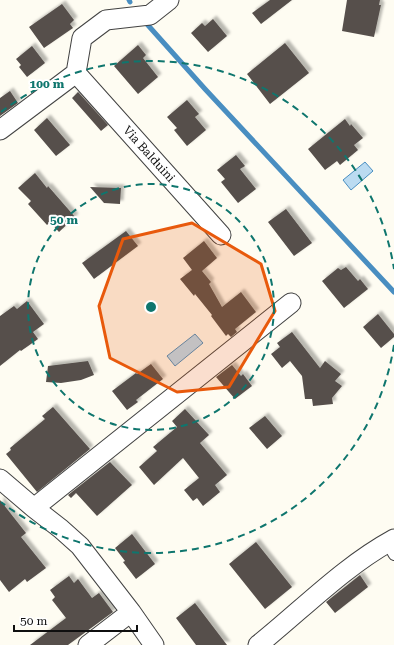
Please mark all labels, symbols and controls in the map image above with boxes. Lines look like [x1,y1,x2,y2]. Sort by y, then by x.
text: 100 m [30,77,65,91]
street label: Via Balduini [120,123,178,185]
text: 50 m [50,213,78,227]
centre of rings [144,300,158,314]
scale bar [14,607,137,633]
text: 50 m [20,614,47,628]

